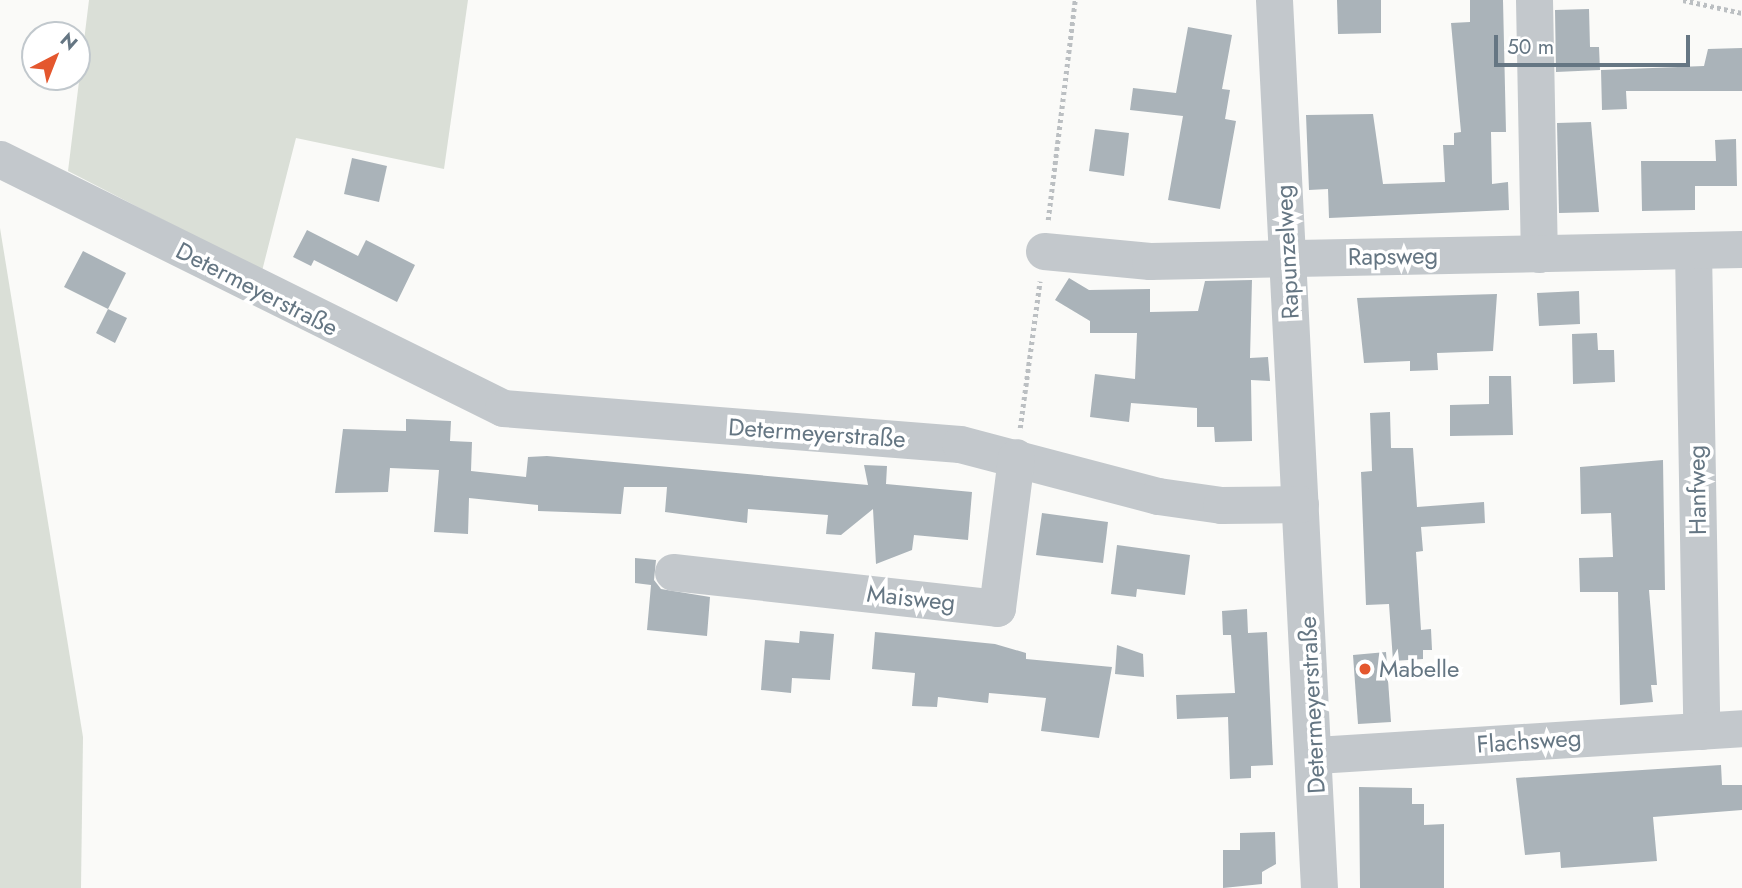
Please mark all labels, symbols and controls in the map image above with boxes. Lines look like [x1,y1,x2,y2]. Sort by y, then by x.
north arrow [21,21,91,91]
scale bar [1497,21,1693,65]
text: N [54,26,84,57]
text: 50 m [1507,32,1554,62]
street label: Rapunzelweg [1269,184,1305,320]
street label: Determeyerstraße [171,236,343,342]
street label: Rapsweg [1348,241,1438,271]
street label: Determeyerstraße [727,412,907,454]
street label: Hanfweg [1682,445,1712,535]
street label: Maisweg [865,579,957,617]
street label: Determeyerstraße [1293,616,1331,794]
place label: Mabelle [1379,655,1459,683]
marker: Mabelle [1357,661,1373,677]
street label: Flachsweg [1476,723,1582,759]

